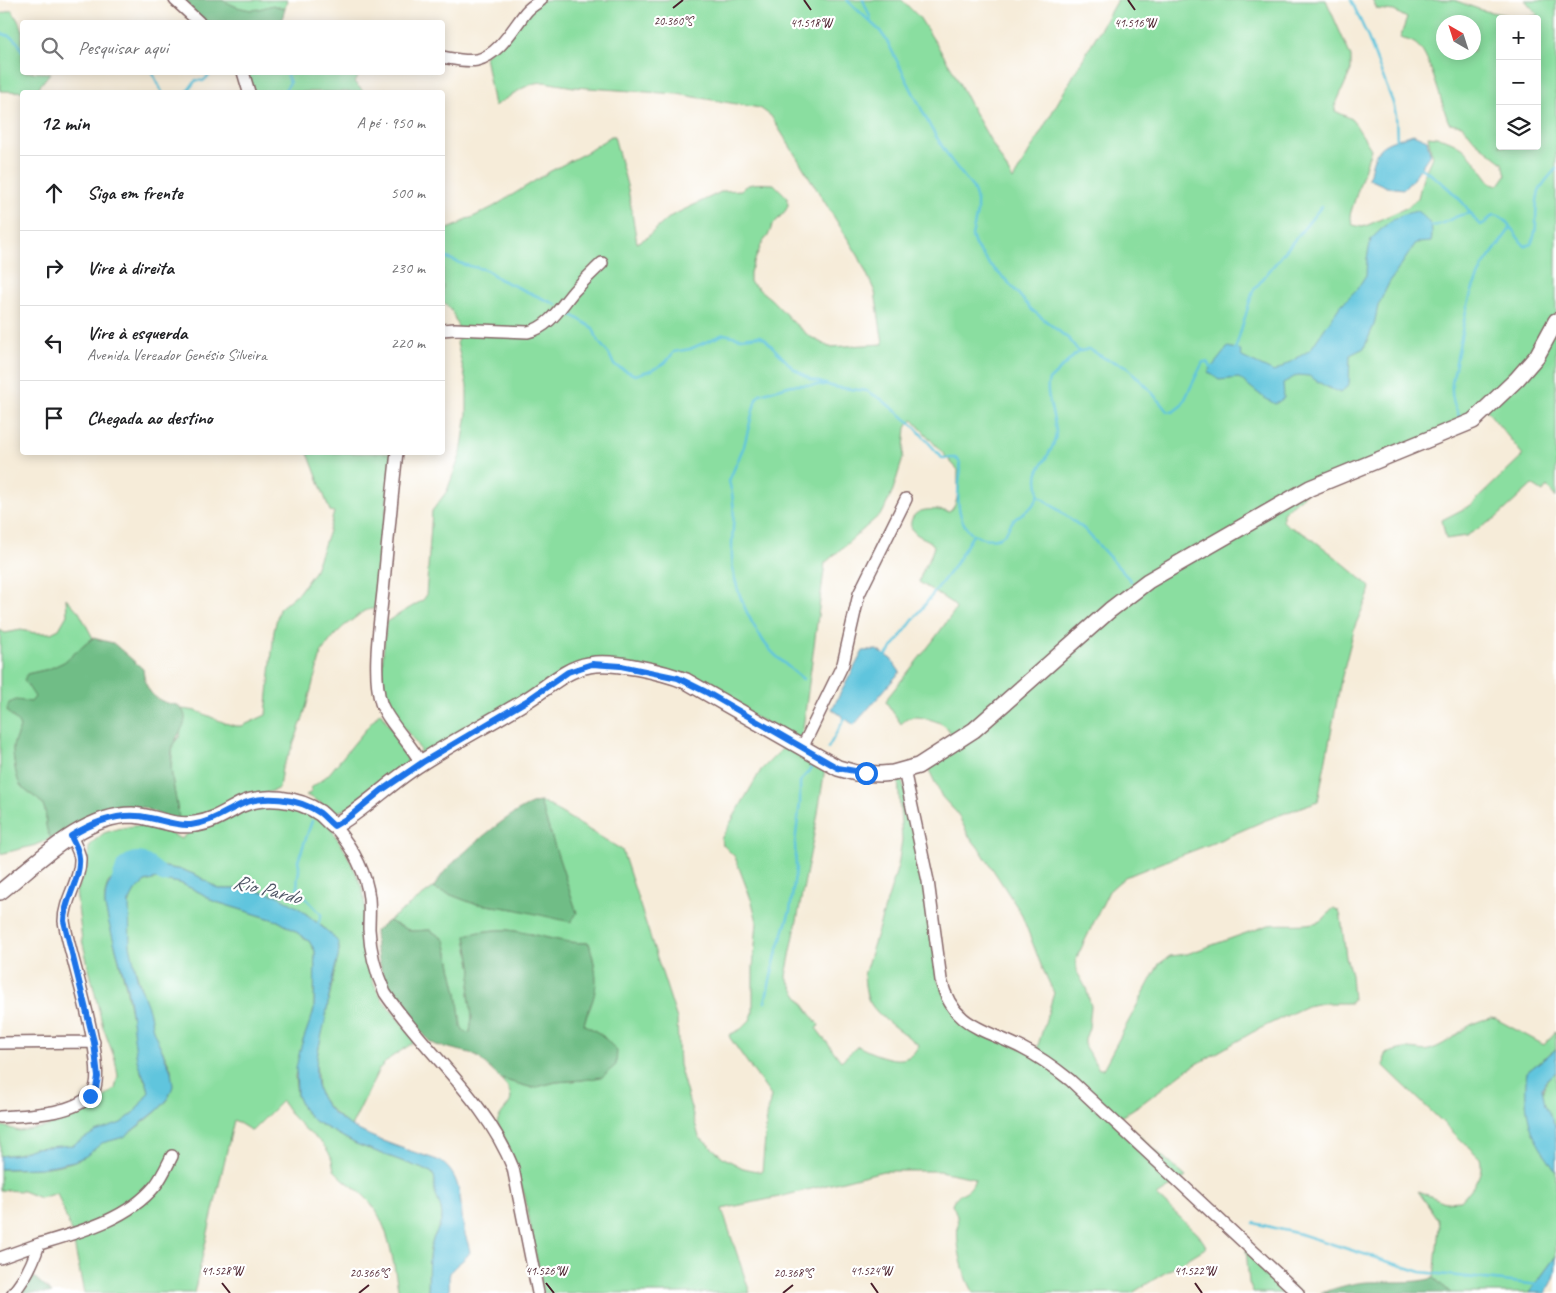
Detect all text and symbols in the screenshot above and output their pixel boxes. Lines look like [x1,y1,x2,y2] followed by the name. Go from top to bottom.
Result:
[654,13,694,29] text: 20.360°S
[790,15,834,31] text: 41.518°W
[1114,15,1158,31] text: 41.516°W
[1436,15,1481,60] north arrow
[1496,15,1541,150] map controls
[1496,15,1541,60] button: +
[20,20,445,75] search box
[38,34,66,62] icon: search
[78,36,168,60] text: Pesquisar aqui
[1496,60,1541,105] button: −
[1496,105,1541,150] button: layers
[40,110,90,136] text: 12 min
[357,113,425,133] text: A pé · 950 m
[40,179,68,207] icon: ahead
[87,181,183,205] text: Siga em frente
[391,183,425,203] text: 500 m
[40,254,68,282] icon: right
[87,256,174,280] text: Vire à direita
[391,258,425,278] text: 230 m
[87,321,187,345] text: Vire à esquerda
[40,329,68,357] icon: left
[391,333,425,353] text: 220 m
[87,345,267,365] text: Avenida Vereador Genésio Silveira
[40,404,68,432] icon: arrive
[87,406,213,430] text: Chegada ao destino
[855,762,878,785] route start
[231,868,306,911] water label: Rio Pardo
[79,1085,102,1108] route end
[201,1263,245,1279] text: 41.528°W
[525,1263,569,1279] text: 41.526°W
[850,1263,894,1279] text: 41.524°W
[1174,1263,1218,1279] text: 41.522°W
[350,1265,390,1281] text: 20.366°S
[774,1265,814,1281] text: 20.368°S

